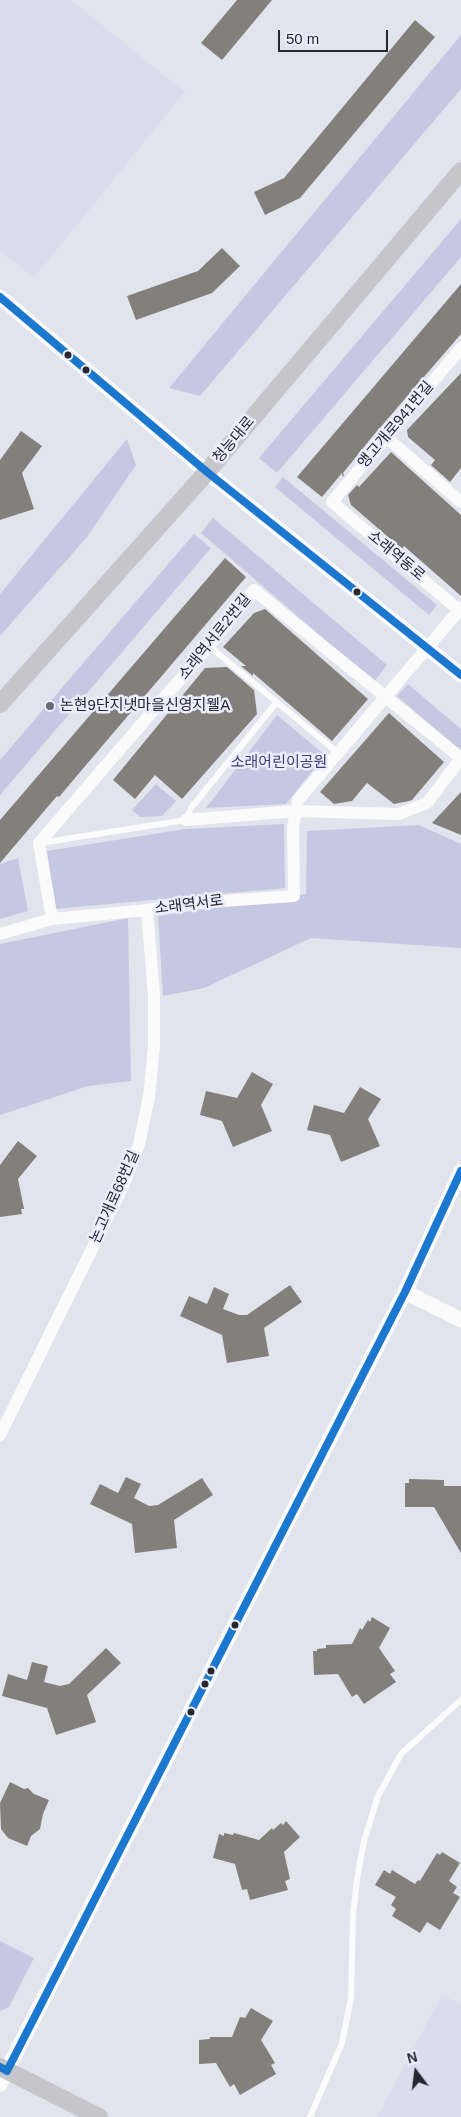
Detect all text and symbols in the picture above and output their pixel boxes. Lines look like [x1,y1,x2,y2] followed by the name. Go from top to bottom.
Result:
[281,20,391,52] scale bar
[286,30,319,47] text: 50 m
[63,350,73,360] unlabelled marker
[81,365,91,375] unlabelled marker
[354,378,438,472] street label: 앵고개로941번길
[209,413,259,467] street label: 청능대로
[364,527,428,585] street label: 소래역동로
[352,587,362,597] unlabelled marker
[175,591,255,683] street label: 소래역서로2번길
[60,697,230,715] place label: 논현9단지냇마을신영지웰A
[44,700,56,712] marker: 논현9단지냇마을신영지웰A
[231,754,327,772] park label: 소래어린이공원
[154,892,224,918] street label: 소래역서로
[87,1148,143,1246] street label: 논고개로68번길
[230,1620,240,1630] unlabelled marker
[206,1666,216,1676] unlabelled marker
[200,1679,210,1689] unlabelled marker
[186,1707,196,1717] unlabelled marker
[391,2047,441,2097] north arrow
[405,2048,419,2067] text: N

